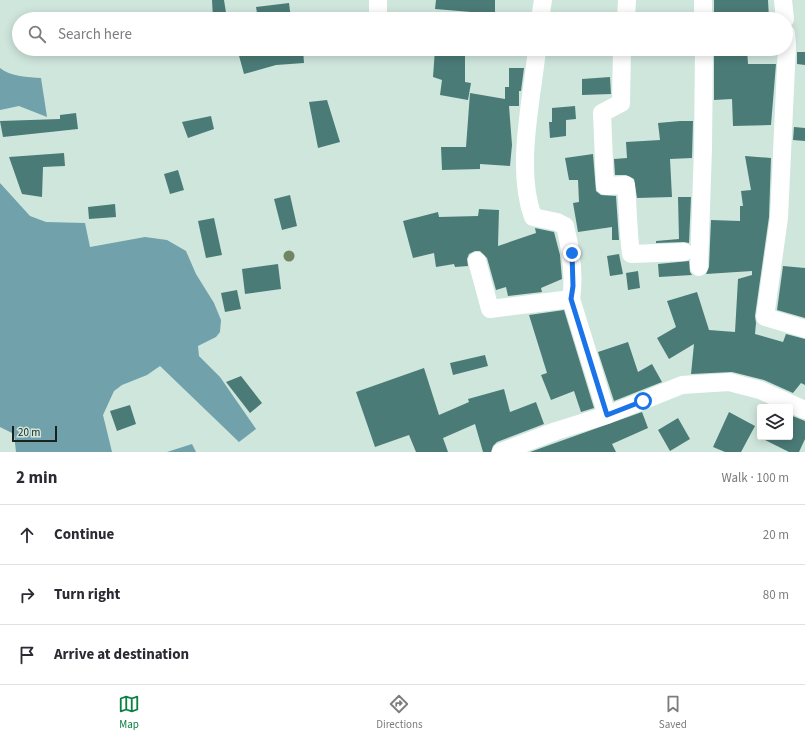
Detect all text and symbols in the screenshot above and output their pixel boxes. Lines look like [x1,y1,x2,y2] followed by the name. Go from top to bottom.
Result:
[12,12,793,56] search box
[26,23,48,45] icon: search
[58,24,132,45] text: Search here
[563,244,581,262] route end
[634,392,652,410] route start
[757,404,793,440] map controls
[757,404,793,440] button: layers
[12,424,57,443] scale bar
[18,425,40,440] text: 20 m
[16,466,57,490] text: 2 min
[721,469,789,487] text: Walk · 100 m
[16,524,38,546] icon: ahead
[54,524,114,545] text: Continue
[763,526,789,544] text: 20 m
[16,584,38,606] icon: right
[54,584,120,605] text: Turn right
[763,586,789,604] text: 80 m
[16,644,38,666] icon: arrive
[54,644,189,665] text: Arrive at destination
[118,693,140,732] tab: Map
[376,693,423,732] tab: Directions
[659,693,687,732] tab: Saved

